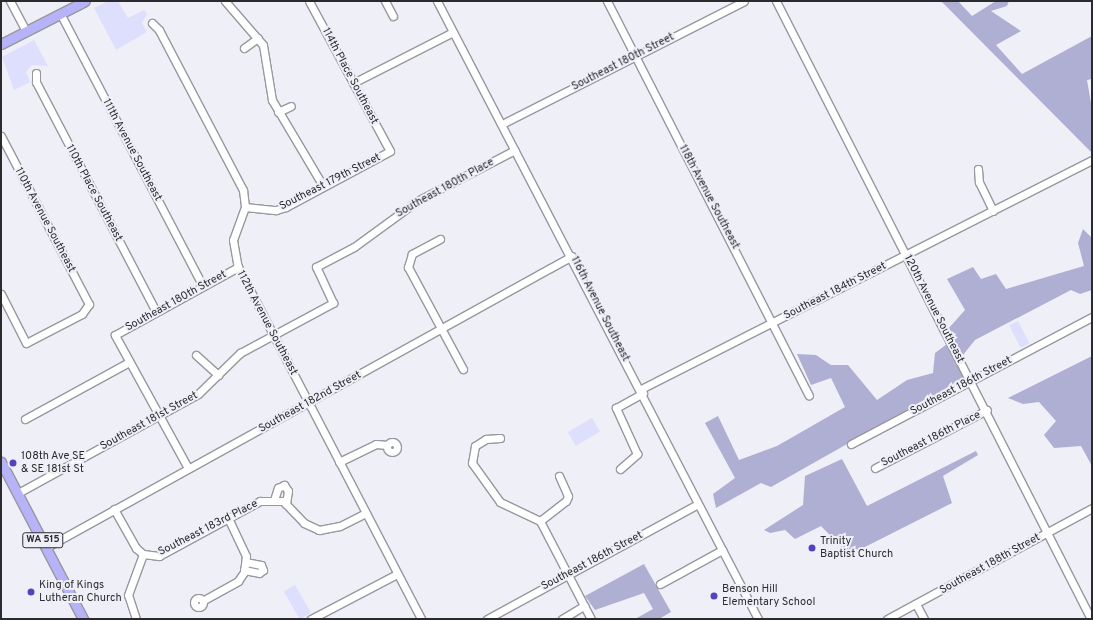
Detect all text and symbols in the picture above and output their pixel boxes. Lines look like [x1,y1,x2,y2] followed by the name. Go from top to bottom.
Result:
[319,26,381,126] street label: 114th Place Southeast
[570,30,676,94] street label: Southeast 180th Street
[99,96,165,204] street label: 111th Avenue Southeast
[63,142,125,244] street label: 110th Place Southeast
[676,142,742,252] street label: 118th Avenue Southeast
[277,151,383,213] street label: Southeast 179th Street
[394,156,496,220] street label: Southeast 180th Place
[12,165,78,275] street label: 110th Avenue Southeast
[901,253,967,365] street label: 120th Avenue Southeast
[568,254,632,364] street label: 116th Avenue Southeast
[782,259,888,323] street label: Southeast 184th Street
[123,268,229,334] street label: Southeast 180th Street
[234,268,300,378] street label: 112th Avenue Southeast
[908,354,1014,418] street label: Southeast 186th Street
[256,368,364,436] street label: Southeast 182nd Street
[98,389,200,453] street label: Southeast 181st Street
[879,408,983,470] street label: Southeast 186th Place
[21,450,86,476] place label: 108th Ave SE & SE 181st St
[8,458,18,468] marker: 108th Ave SE & SE 181st St
[156,497,260,559] street label: Southeast 183rd Place
[539,529,645,593] street label: Southeast 186th Street
[937,531,1043,597] street label: Southeast 188th Street
[22,532,64,548] road number: WA 515
[820,535,893,561] place label: Trinity Baptist Church
[807,543,817,553] marker: Trinity Baptist Church
[39,579,122,605] place label: King of Kings Lutheran Church
[722,583,815,609] place label: Benson Hill Elementary School
[26,587,36,597] marker: King of Kings Lutheran Church
[709,591,719,601] marker: Benson Hill Elementary School

